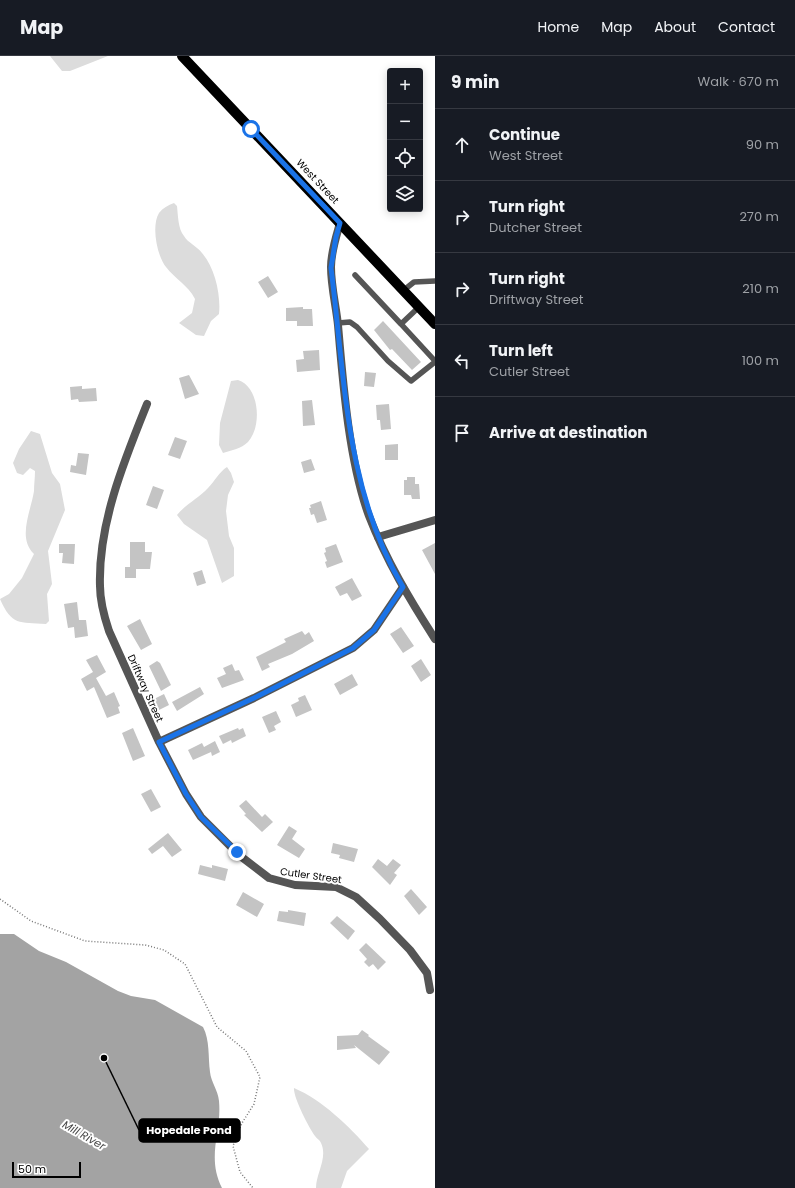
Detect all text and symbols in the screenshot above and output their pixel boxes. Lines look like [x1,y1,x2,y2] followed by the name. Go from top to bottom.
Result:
[20,14,63,41] text: Map
[537,17,579,37] text: Home
[601,17,632,37] text: Map
[654,17,696,37] text: About
[718,17,775,37] text: Contact
[387,68,423,212] map controls
[387,68,423,104] button: +
[451,70,500,94] text: 9 min
[698,72,779,91] text: Walk · 670 m
[387,104,423,140] button: −
[242,120,260,138] route start
[489,124,560,145] text: Continue
[451,134,473,156] icon: ahead
[746,135,779,154] text: 90 m
[387,140,423,176] button: locate
[489,146,563,165] text: West Street
[293,155,343,207] street label: West Street
[387,176,423,212] button: layers
[489,196,565,217] text: Turn right
[451,206,473,228] icon: right
[739,207,779,226] text: 270 m
[489,218,582,237] text: Dutcher Street
[489,268,565,289] text: Turn right
[451,278,473,300] icon: right
[742,279,779,298] text: 210 m
[489,290,584,309] text: Driftway Street
[489,340,553,361] text: Turn left
[451,350,473,372] icon: left
[742,351,779,370] text: 100 m
[489,362,570,381] text: Cutler Street
[451,422,473,444] icon: arrive
[489,422,647,443] text: Arrive at destination
[124,652,167,725] street label: Driftway Street
[228,843,246,861] route end
[279,864,343,887] street label: Cutler Street
[59,1116,109,1154] water label: Mill River
[139,1119,240,1142] callout: Hopedale Pond
[146,1122,232,1138] text: Hopedale Pond
[12,1160,81,1179] scale bar
[18,1161,46,1177] text: 50 m

